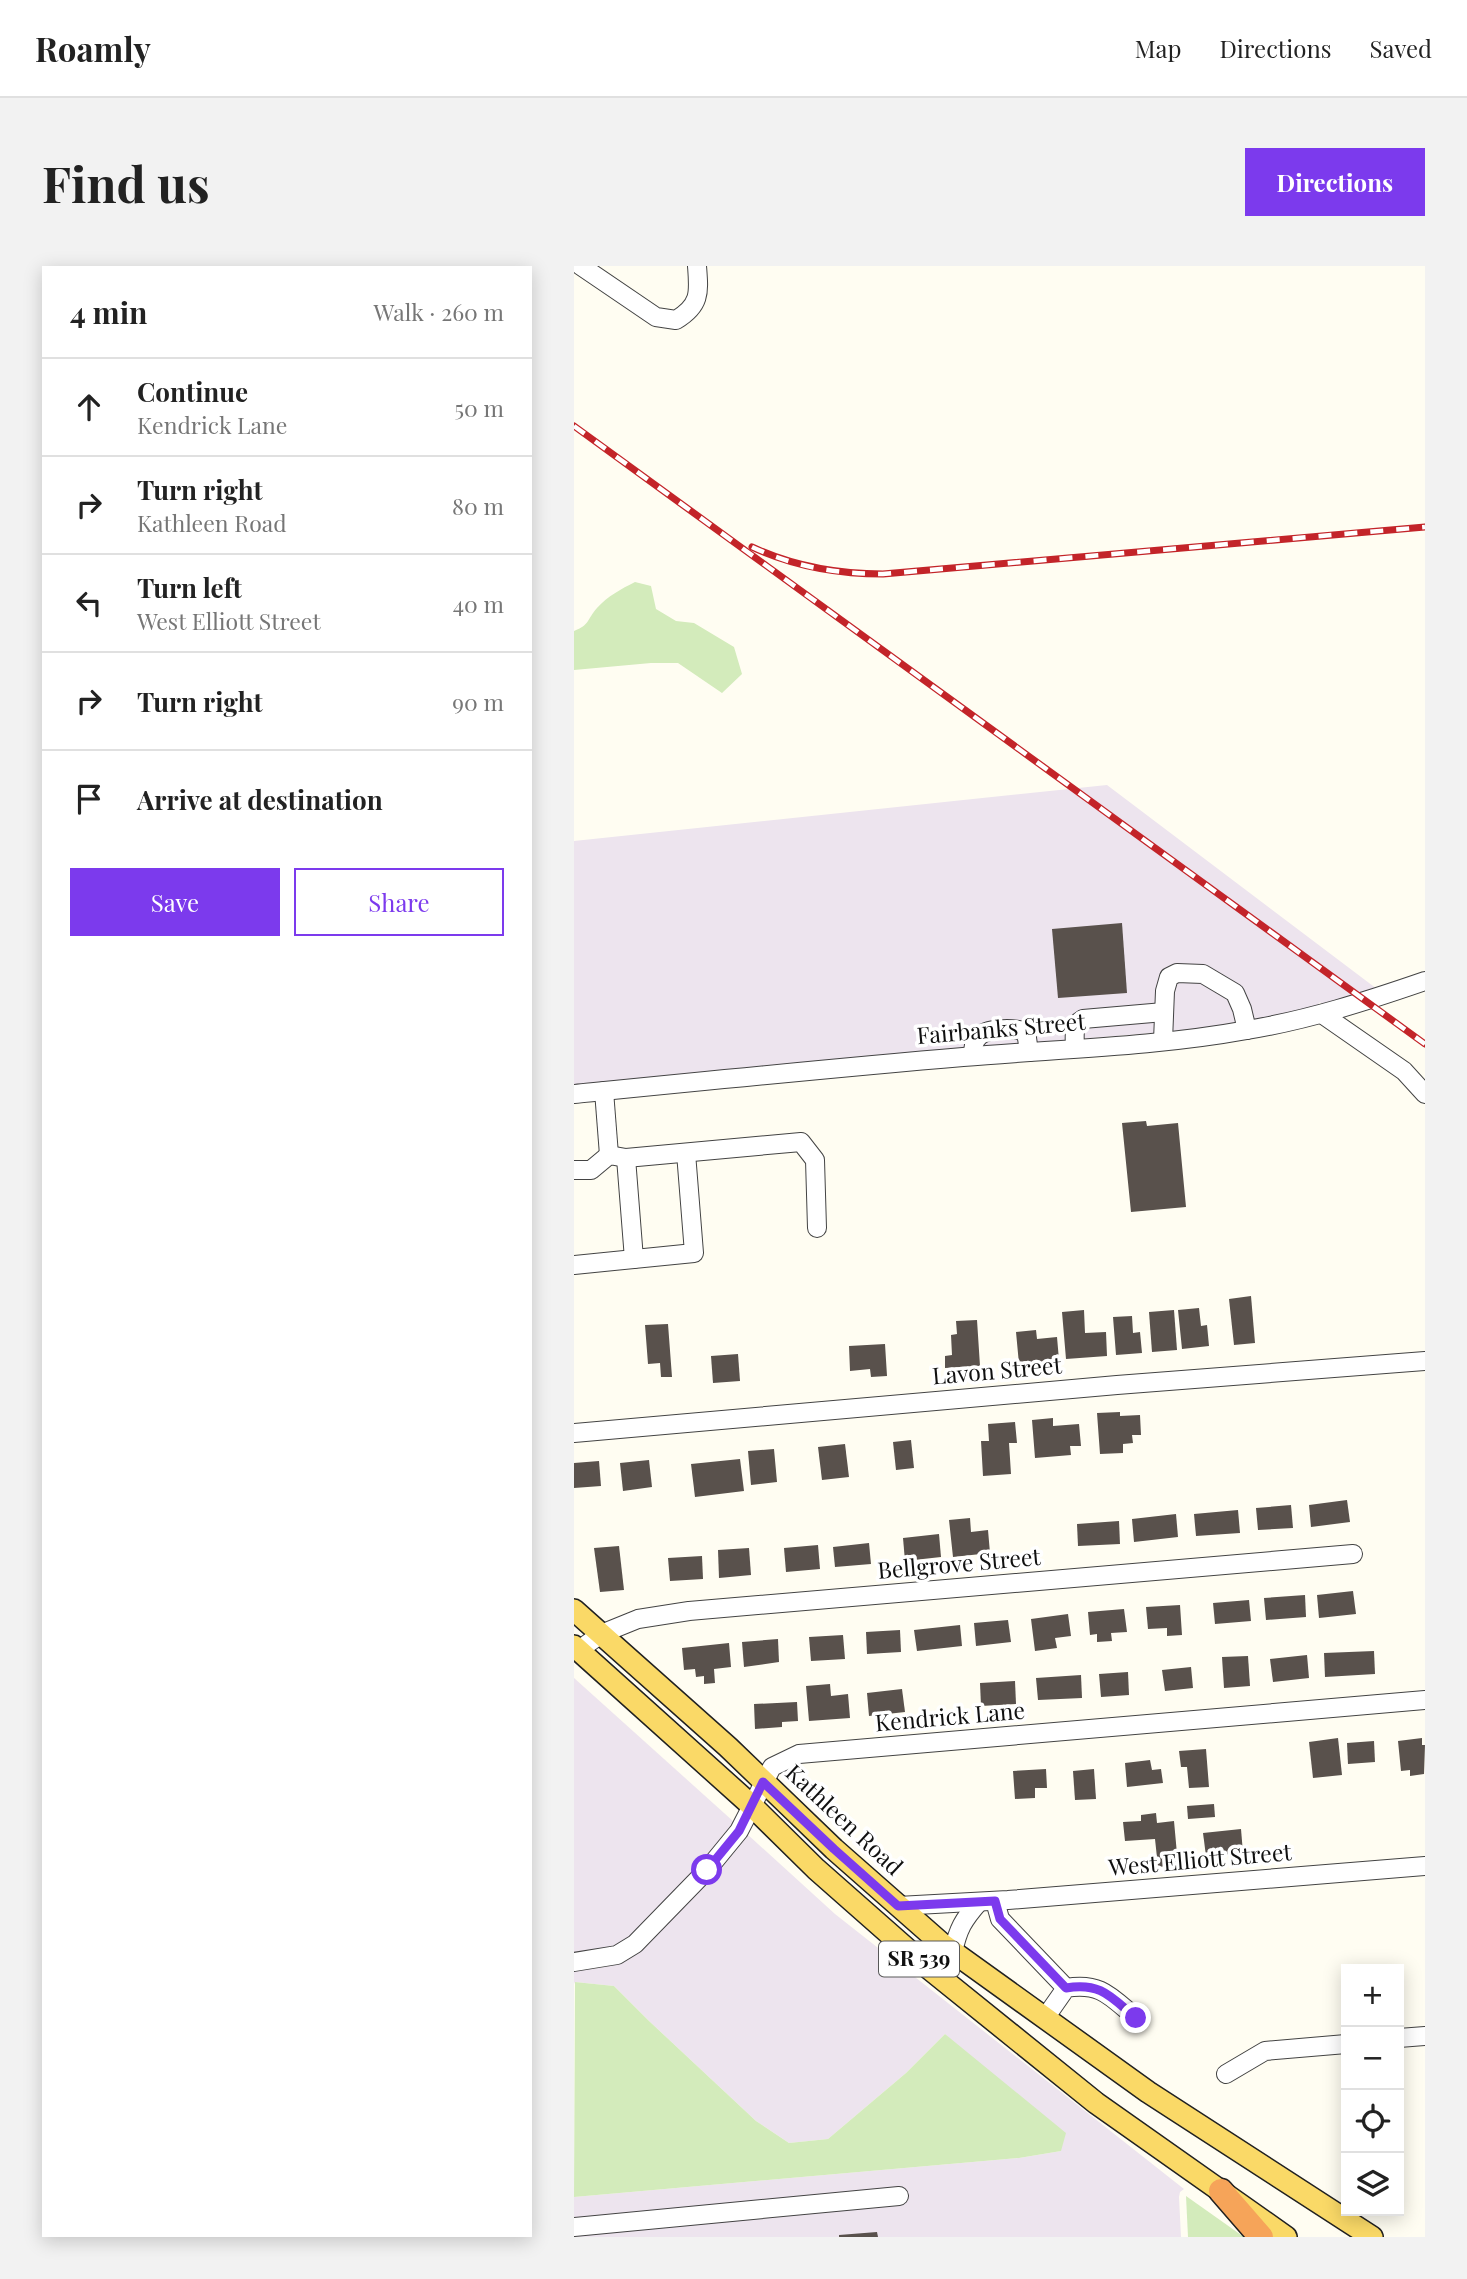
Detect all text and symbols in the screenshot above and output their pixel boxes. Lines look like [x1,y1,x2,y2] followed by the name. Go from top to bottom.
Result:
[35,26,151,70] text: Roamly
[1135,32,1181,64] text: Map
[1219,32,1332,64] text: Directions
[1370,32,1432,64] text: Saved
[1245,148,1425,216] button: Directions
[42,150,210,215] text: Find us
[70,292,148,332] text: 4 min
[374,296,504,327] text: Walk · 260 m
[137,374,248,409] text: Continue
[70,388,108,426] icon: ahead
[455,392,504,423] text: 50 m
[137,409,287,440] text: Kendrick Lane
[137,472,263,507] text: Turn right
[70,486,108,524] icon: right
[452,490,504,521] text: 80 m
[137,507,287,538] text: Kathleen Road
[137,570,242,605] text: Turn left
[70,584,108,622] icon: left
[453,588,504,619] text: 40 m
[137,605,321,636] text: West Elliott Street
[70,682,108,720] icon: right
[137,684,263,719] text: Turn right
[452,686,504,717] text: 90 m
[70,780,108,818] icon: arrive
[137,782,383,817] text: Arrive at destination
[70,868,280,936] button: Save
[294,868,504,936] button: Share
[915,1005,1087,1050] street label: Fairbanks Street
[931,1348,1064,1391] street label: Lavon Street
[876,1540,1043,1585] street label: Bellgrove Street
[874,1694,1026,1738] street label: Kendrick Lane
[780,1757,910,1881] street label: Kathleen Road
[1106,1835,1294,1882] street label: West Elliott Street
[691,1854,722,1885] route start
[879,1942,959,1976] road number: SR 539
[1341,1964,1404,2216] map controls
[1341,1964,1404,2027] button: +
[1120,2002,1151,2033] route end
[1341,2027,1404,2090] button: −
[1341,2090,1404,2153] button: locate
[1341,2153,1404,2216] button: layers

